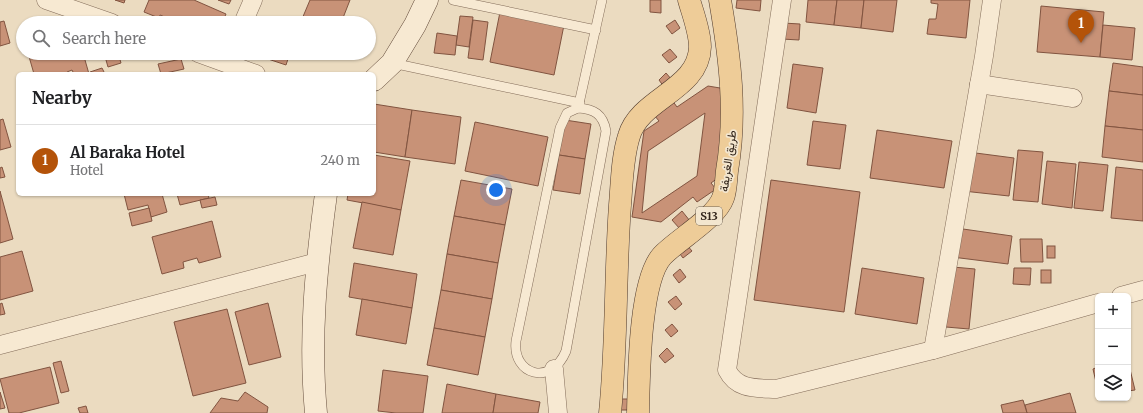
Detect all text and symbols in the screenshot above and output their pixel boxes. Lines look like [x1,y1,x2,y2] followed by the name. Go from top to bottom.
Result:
[1068,10,1094,43] pin: 1
[16,16,376,60] search box
[30,27,52,49] icon: search
[62,29,146,48] text: Search here
[32,87,92,109] text: Nearby
[716,129,740,193] street label: طريق الغريفة
[70,143,185,162] text: Al Baraka Hotel
[42,152,48,169] text: 1
[320,152,360,169] text: 240 m
[70,162,103,179] text: Hotel
[486,180,506,200] your location
[696,207,722,225] road number: S13
[1095,293,1131,401] map controls
[1095,293,1131,329] button: +
[1095,329,1131,365] button: −
[1095,365,1131,401] button: layers

